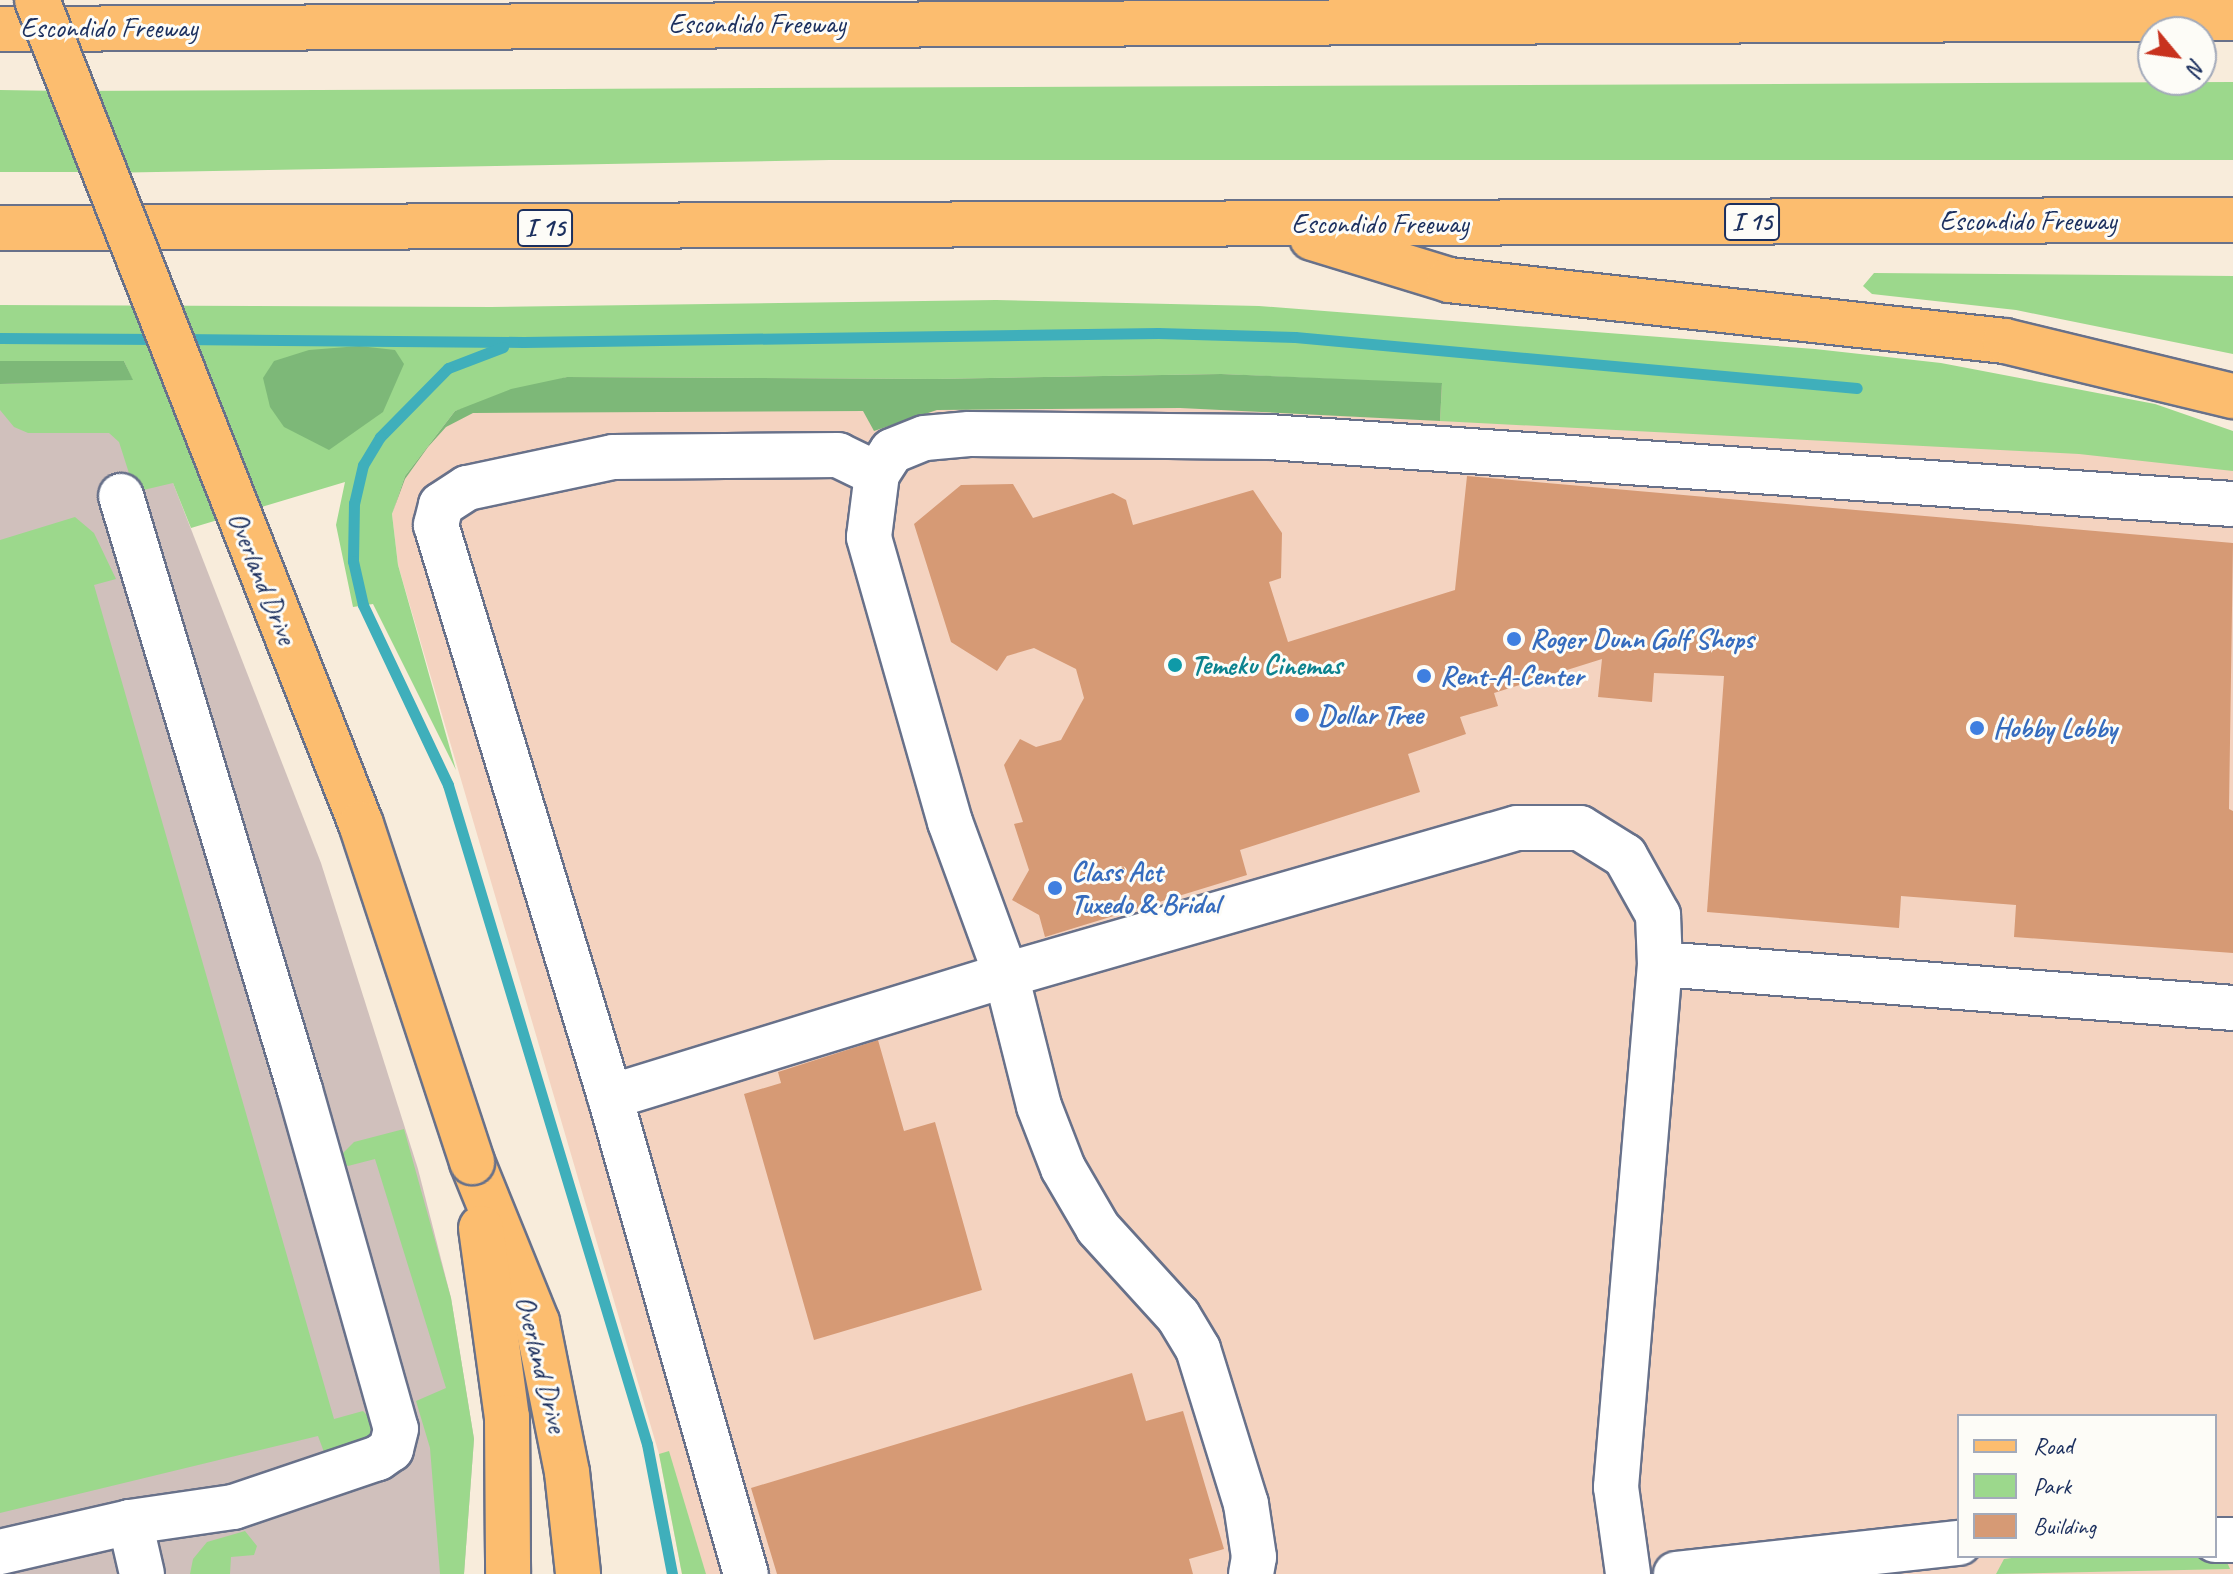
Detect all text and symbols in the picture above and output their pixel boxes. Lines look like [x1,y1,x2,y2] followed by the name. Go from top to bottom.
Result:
[669,7,845,41] street label: Escondido Freeway
[21,11,197,45] street label: Escondido Freeway
[2137,16,2217,96] north arrow
[2181,54,2212,79] text: N
[1724,200,1780,244] road number: I 15
[1940,204,2116,238] street label: Escondido Freeway
[517,206,573,250] road number: I 15
[1292,207,1468,241] street label: Escondido Freeway
[220,507,304,649] street label: Overland Drive
[1530,622,1753,656] place label: Roger Dunn Golf Shops
[1505,630,1523,648] marker: Roger Dunn Golf Shops
[1191,648,1343,682] place label: Temeku Cinemas
[1166,656,1184,674] marker: Temeku Cinemas
[1440,659,1583,693] place label: Rent-A-Center
[1415,667,1433,685] marker: Rent-A-Center
[1318,698,1423,732] place label: Dollar Tree
[1293,706,1311,724] marker: Dollar Tree
[1993,711,2117,745] place label: Hobby Lobby
[1968,719,1986,737] marker: Hobby Lobby
[1071,855,1220,921] place label: Class Act Tuxedo & Bridal
[1046,879,1064,897] marker: Class Act Tuxedo & Bridal
[508,1292,574,1436] street label: Overland Drive
[1957,1414,2217,1558] legend
[2033,1431,2073,1461] text: Road
[2033,1471,2071,1501] text: Park
[2033,1511,2096,1541] text: Building

